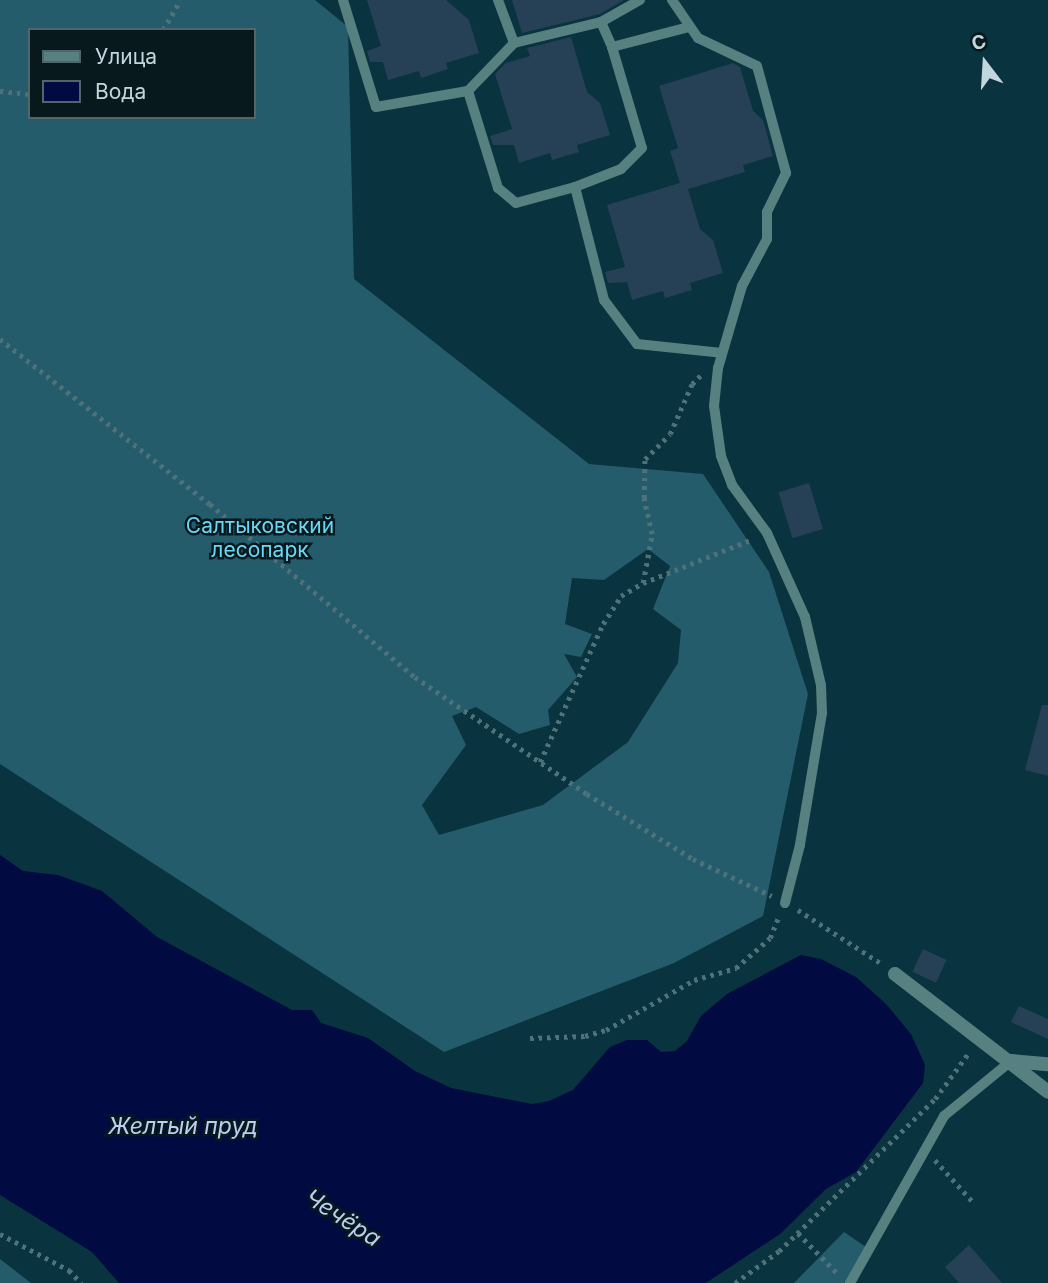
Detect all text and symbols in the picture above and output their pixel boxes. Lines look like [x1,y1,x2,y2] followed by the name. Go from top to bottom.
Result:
[28,28,256,119] legend
[950,28,1020,98] north arrow
[969,29,989,55] text: С
[95,44,157,69] text: Улица
[95,79,146,104] text: Вода
[186,513,334,563] park label: Салтыковский лесопарк
[108,1112,258,1140] water label: Желтый пруд
[300,1183,386,1253] water label: Чечёра

